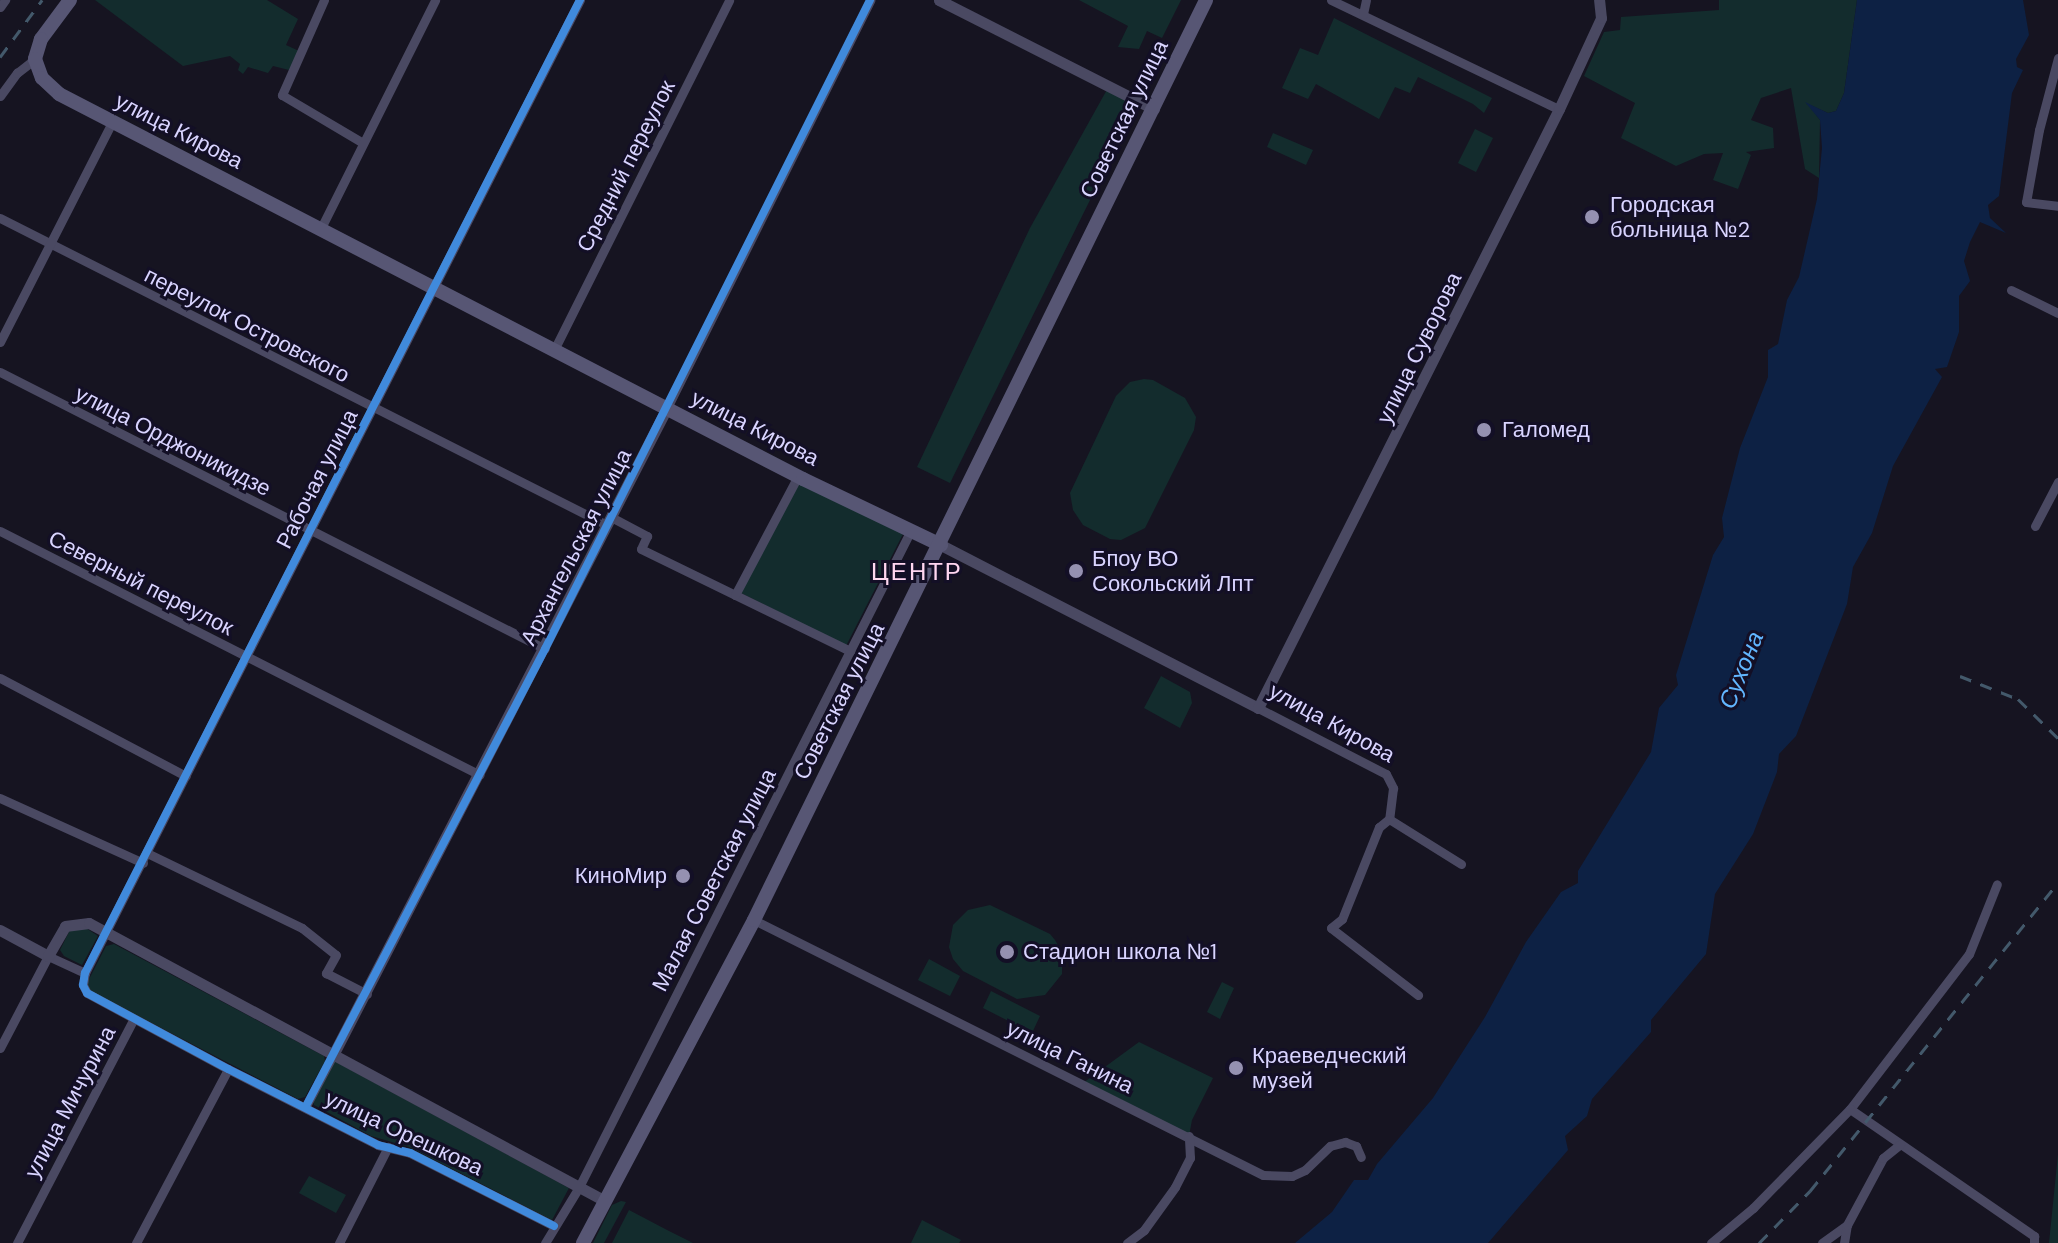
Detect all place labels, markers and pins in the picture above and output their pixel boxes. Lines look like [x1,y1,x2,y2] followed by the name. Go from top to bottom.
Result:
[1610,191,1750,242] place label: Городская больница №2
[1581,206,1603,228] marker: Городская больница №2
[1502,417,1590,443] place label: Галомед
[1473,419,1495,441] marker: Галомед
[1092,545,1254,596] place label: Бпоу ВО Сокольский Лпт
[1067,562,1085,580] marker: Бпоу ВО Сокольский Лпт
[575,863,667,889] place label: КиноМир
[674,867,692,885] marker: КиноМир
[1023,939,1217,965] place label: Стадион школа №1
[998,943,1016,961] marker: Стадион школа №1
[1252,1042,1406,1094] place label: Краеведческий музей
[1227,1059,1245,1077] marker: Краеведческий музей

